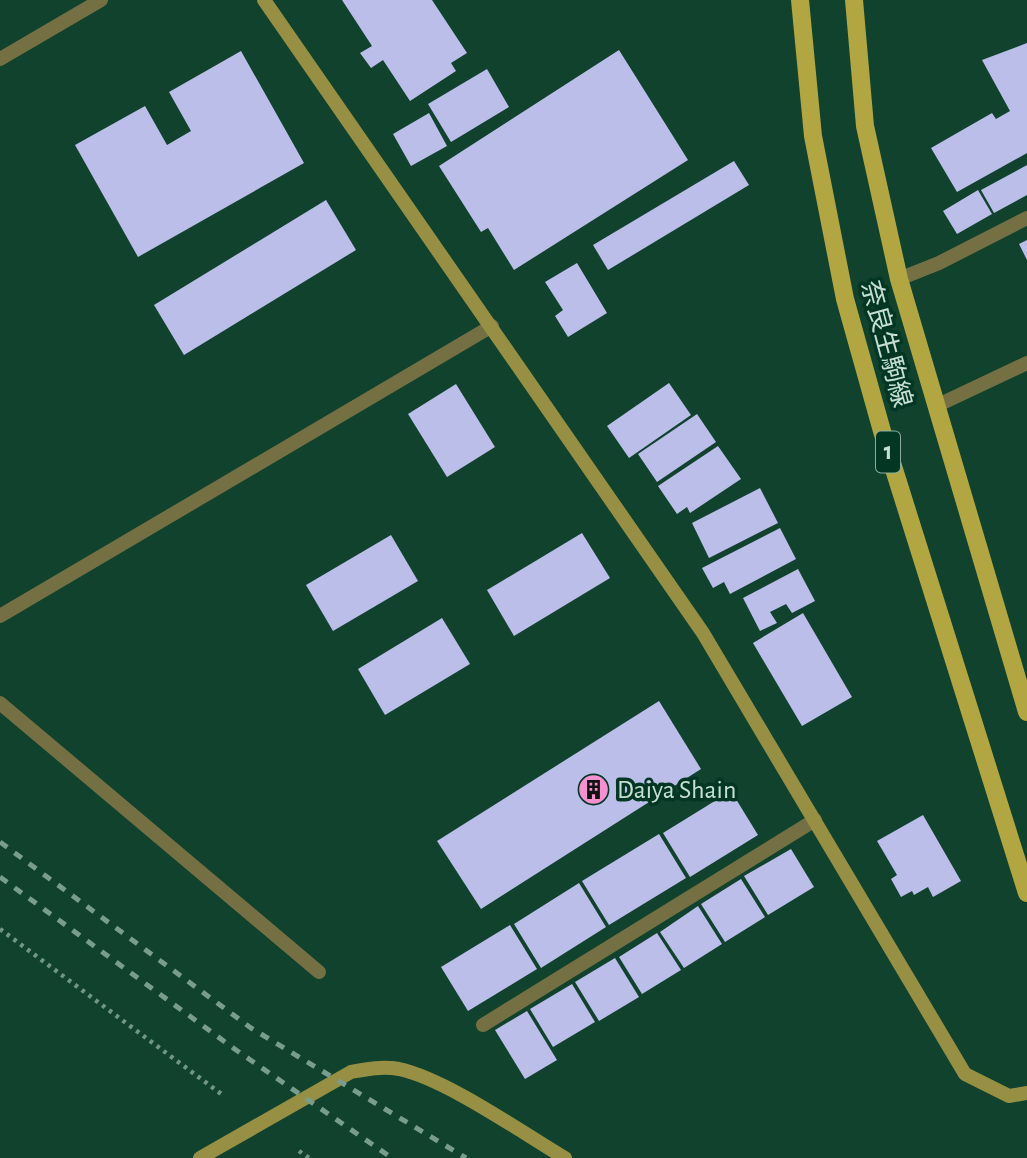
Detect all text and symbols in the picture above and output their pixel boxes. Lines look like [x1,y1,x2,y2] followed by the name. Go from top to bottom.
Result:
[857,277,917,410] street label: 奈良生駒線
[876,432,900,472] road number: 1
[577,773,611,807] building icon: Daiya Shain
[617,777,736,803] place label: Daiya Shain

